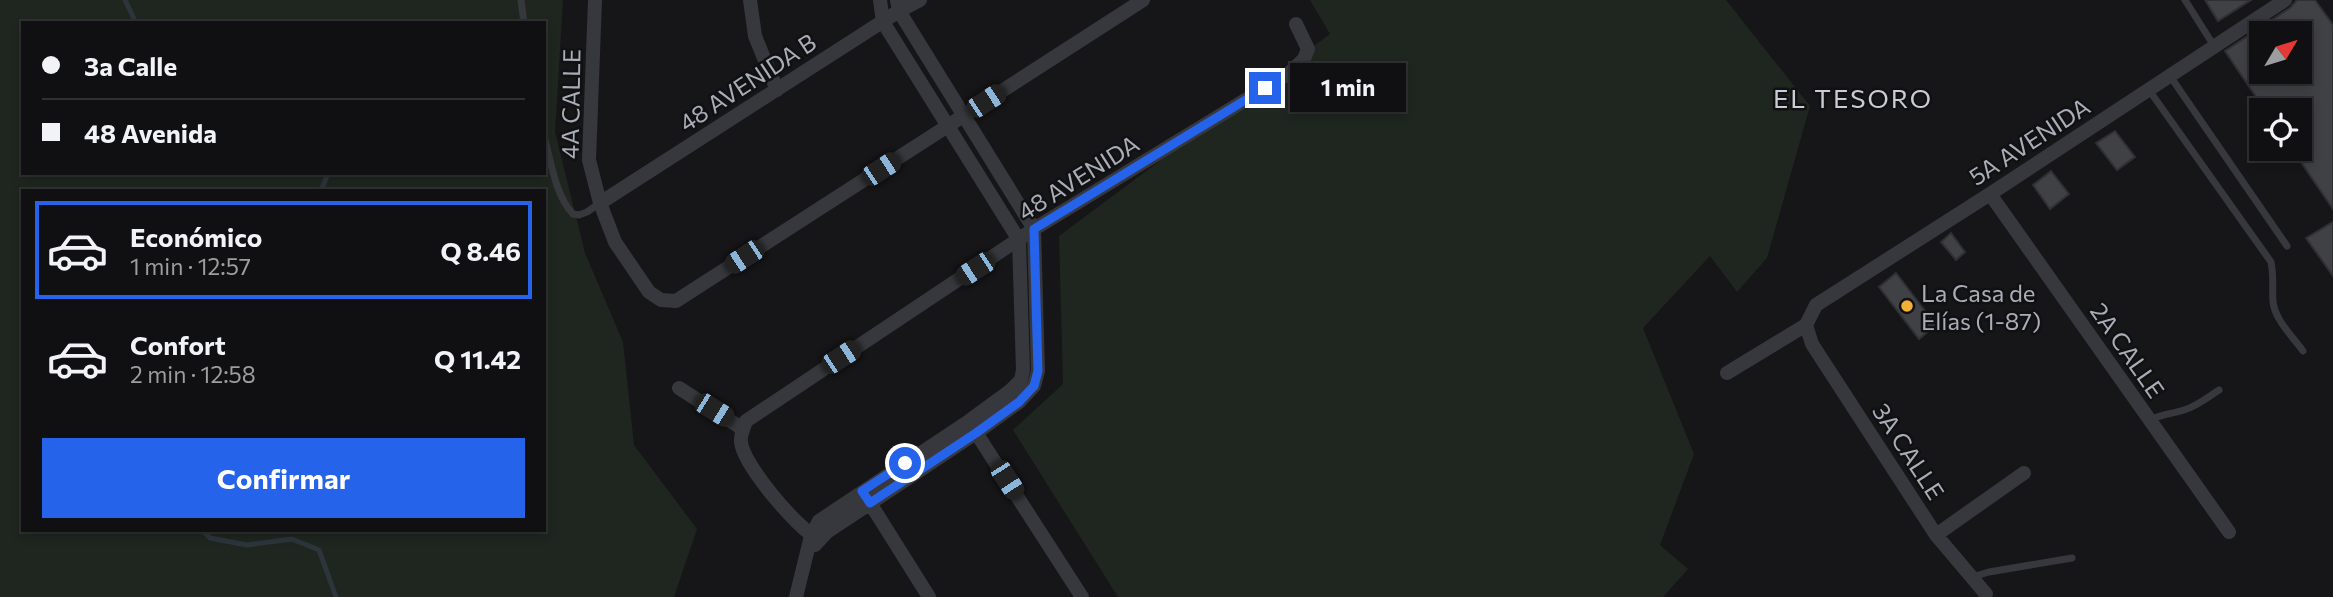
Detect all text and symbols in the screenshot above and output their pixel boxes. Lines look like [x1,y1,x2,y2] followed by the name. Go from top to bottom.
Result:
[2249,21,2312,84] north arrow
[2249,21,2312,161] map controls
[673,27,821,137] street label: 48 AVENIDA B
[555,49,585,159] street label: 4A CALLE
[84,50,177,81] text: 3a Calle
[1290,64,1405,112] callout: 1 min
[1249,72,1281,104] route end
[1321,73,1375,101] text: 1 min
[963,81,1010,121] car
[1773,82,1933,113] district label: EL TESORO
[1963,91,2095,191] street label: 5A AVENIDA
[2249,98,2312,161] button: locate
[84,117,217,148] text: 48 Avenida
[1012,128,1144,226] street label: 48 AVENIDA
[858,149,905,189] car
[46,219,109,282] icon: car
[130,221,262,252] text: Económico
[440,235,521,266] text: Q 8.46
[721,237,768,277] car
[952,249,999,289] car
[130,252,251,280] text: 1 min · 12:57
[1921,278,2041,335] place label: La Casa de Elías (1-87)
[2085,297,2171,403] street label: 2A CALLE
[1899,298,1915,314] marker: La Casa de Elías (1-87)
[46,327,109,390] icon: car
[130,329,226,360] text: Confort
[818,337,865,377] car
[434,343,521,374] text: Q 11.42
[130,360,256,388] text: 2 min · 12:58
[691,390,738,430] car
[1867,397,1951,505] street label: 3A CALLE
[42,438,525,518] button: Confirmar
[889,447,921,479] route start
[987,457,1028,503] car

